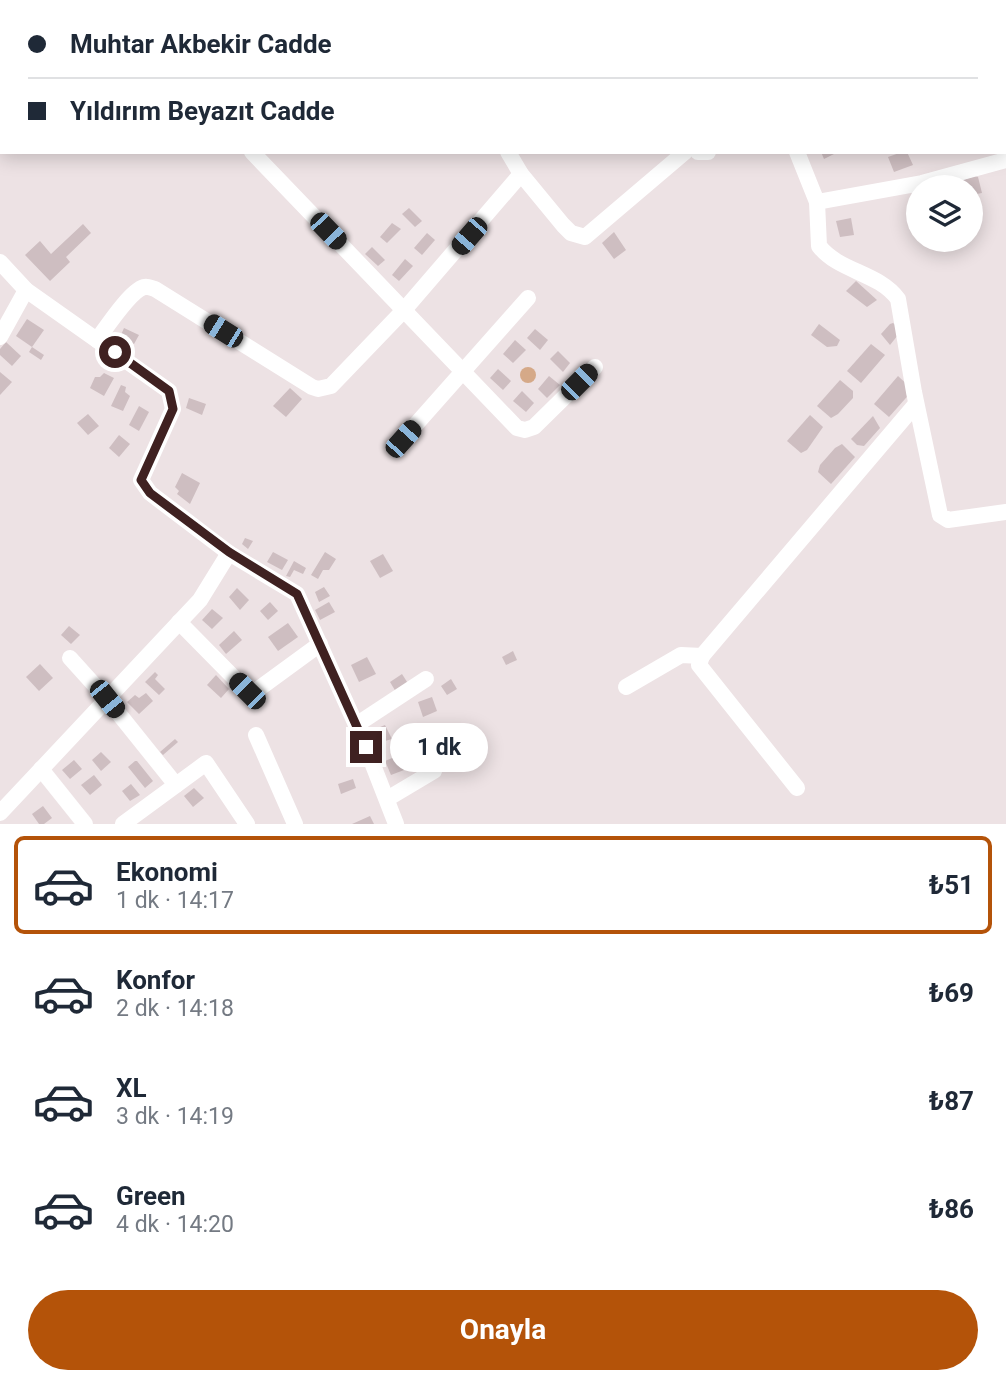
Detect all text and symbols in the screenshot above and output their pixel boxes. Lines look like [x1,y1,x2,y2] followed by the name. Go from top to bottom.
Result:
[70,29,332,59] text: Muhtar Akbekir Cadde
[70,96,335,126] text: Yıldırım Beyazıt Cadde
[906,175,983,252] map controls
[906,175,983,252] button: layers
[306,209,351,253] car
[448,213,491,259] car
[200,311,247,351] car
[99,336,131,368] route start
[557,360,602,404] car
[382,416,425,462] car
[225,669,270,713] car
[86,676,129,722] car
[390,722,488,772] callout: 1 dk
[350,731,382,763] route end
[417,734,461,761] text: 1 dk
[32,854,95,917] icon: car
[116,857,218,887] text: Ekonomi
[929,870,974,900] text: ₺51
[116,887,234,914] text: 1 dk · 14:17
[32,962,95,1025] icon: car
[116,965,195,995] text: Konfor
[929,978,974,1008] text: ₺69
[116,995,234,1022] text: 2 dk · 14:18
[32,1070,95,1133] icon: car
[116,1073,147,1103] text: XL
[929,1086,974,1116] text: ₺87
[116,1103,234,1130] text: 3 dk · 14:19
[32,1178,95,1241] icon: car
[116,1181,186,1211] text: Green
[929,1194,974,1224] text: ₺86
[116,1211,234,1238] text: 4 dk · 14:20
[28,1290,978,1370] button: Onayla

